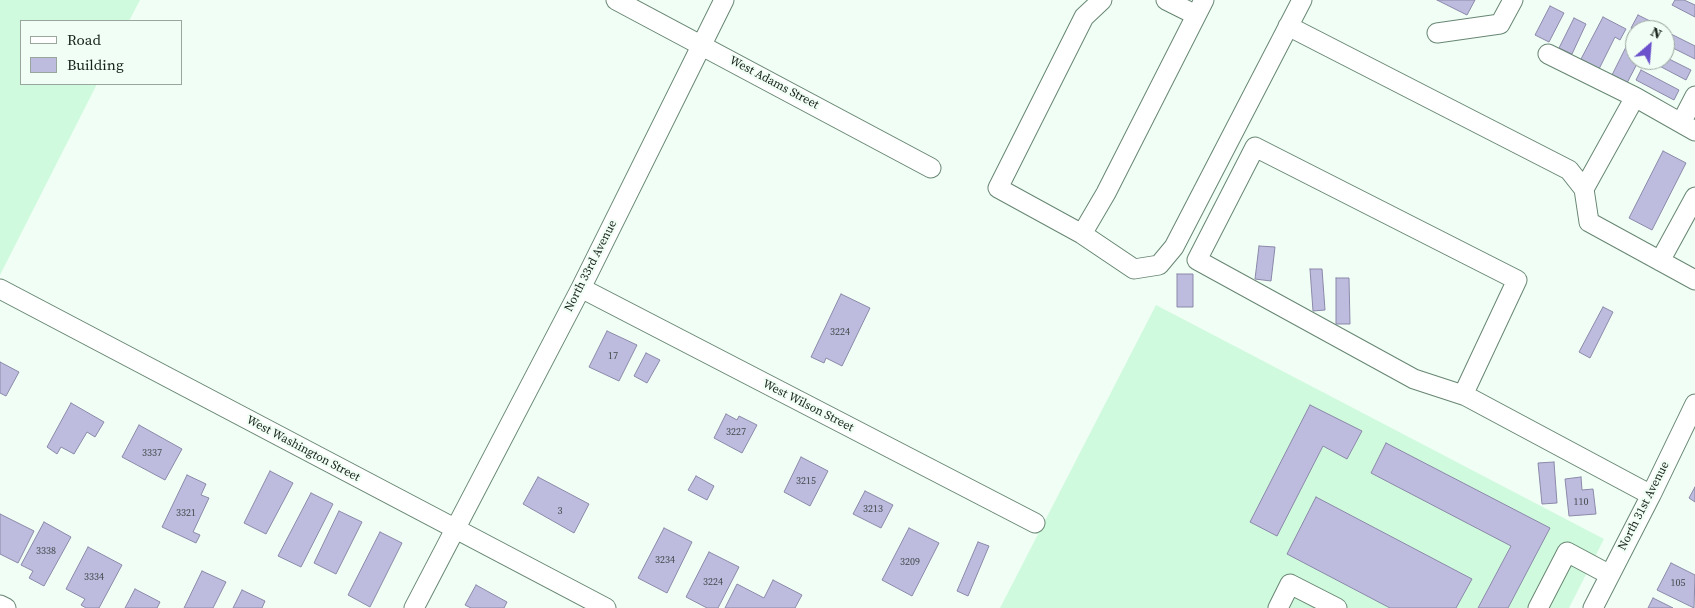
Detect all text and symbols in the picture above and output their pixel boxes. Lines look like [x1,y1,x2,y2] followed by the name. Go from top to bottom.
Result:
[20,20,182,85] legend
[1625,20,1675,70] north arrow
[1647,21,1665,44] text: N
[67,29,101,50] text: Road
[727,53,821,113] street label: West Adams Street
[67,54,124,75] text: Building
[562,218,620,314] street label: North 33rd Avenue
[830,326,850,338] house number: 3224
[608,350,618,362] house number: 17
[760,377,856,435] street label: West Wilson Street
[244,413,362,485] street label: West Washington Street
[726,426,746,438] house number: 3227
[142,447,162,459] house number: 3337
[1615,459,1673,553] street label: North 31st Avenue
[796,475,816,487] house number: 3215
[1574,496,1588,508] house number: 110
[863,503,883,515] house number: 3213
[558,505,562,517] house number: 3
[176,507,196,519] house number: 3321
[36,545,56,557] house number: 3338
[655,554,675,566] house number: 3234
[900,556,920,568] house number: 3209
[84,571,104,583] house number: 3334
[703,576,723,588] house number: 3224
[1671,577,1685,589] house number: 105

